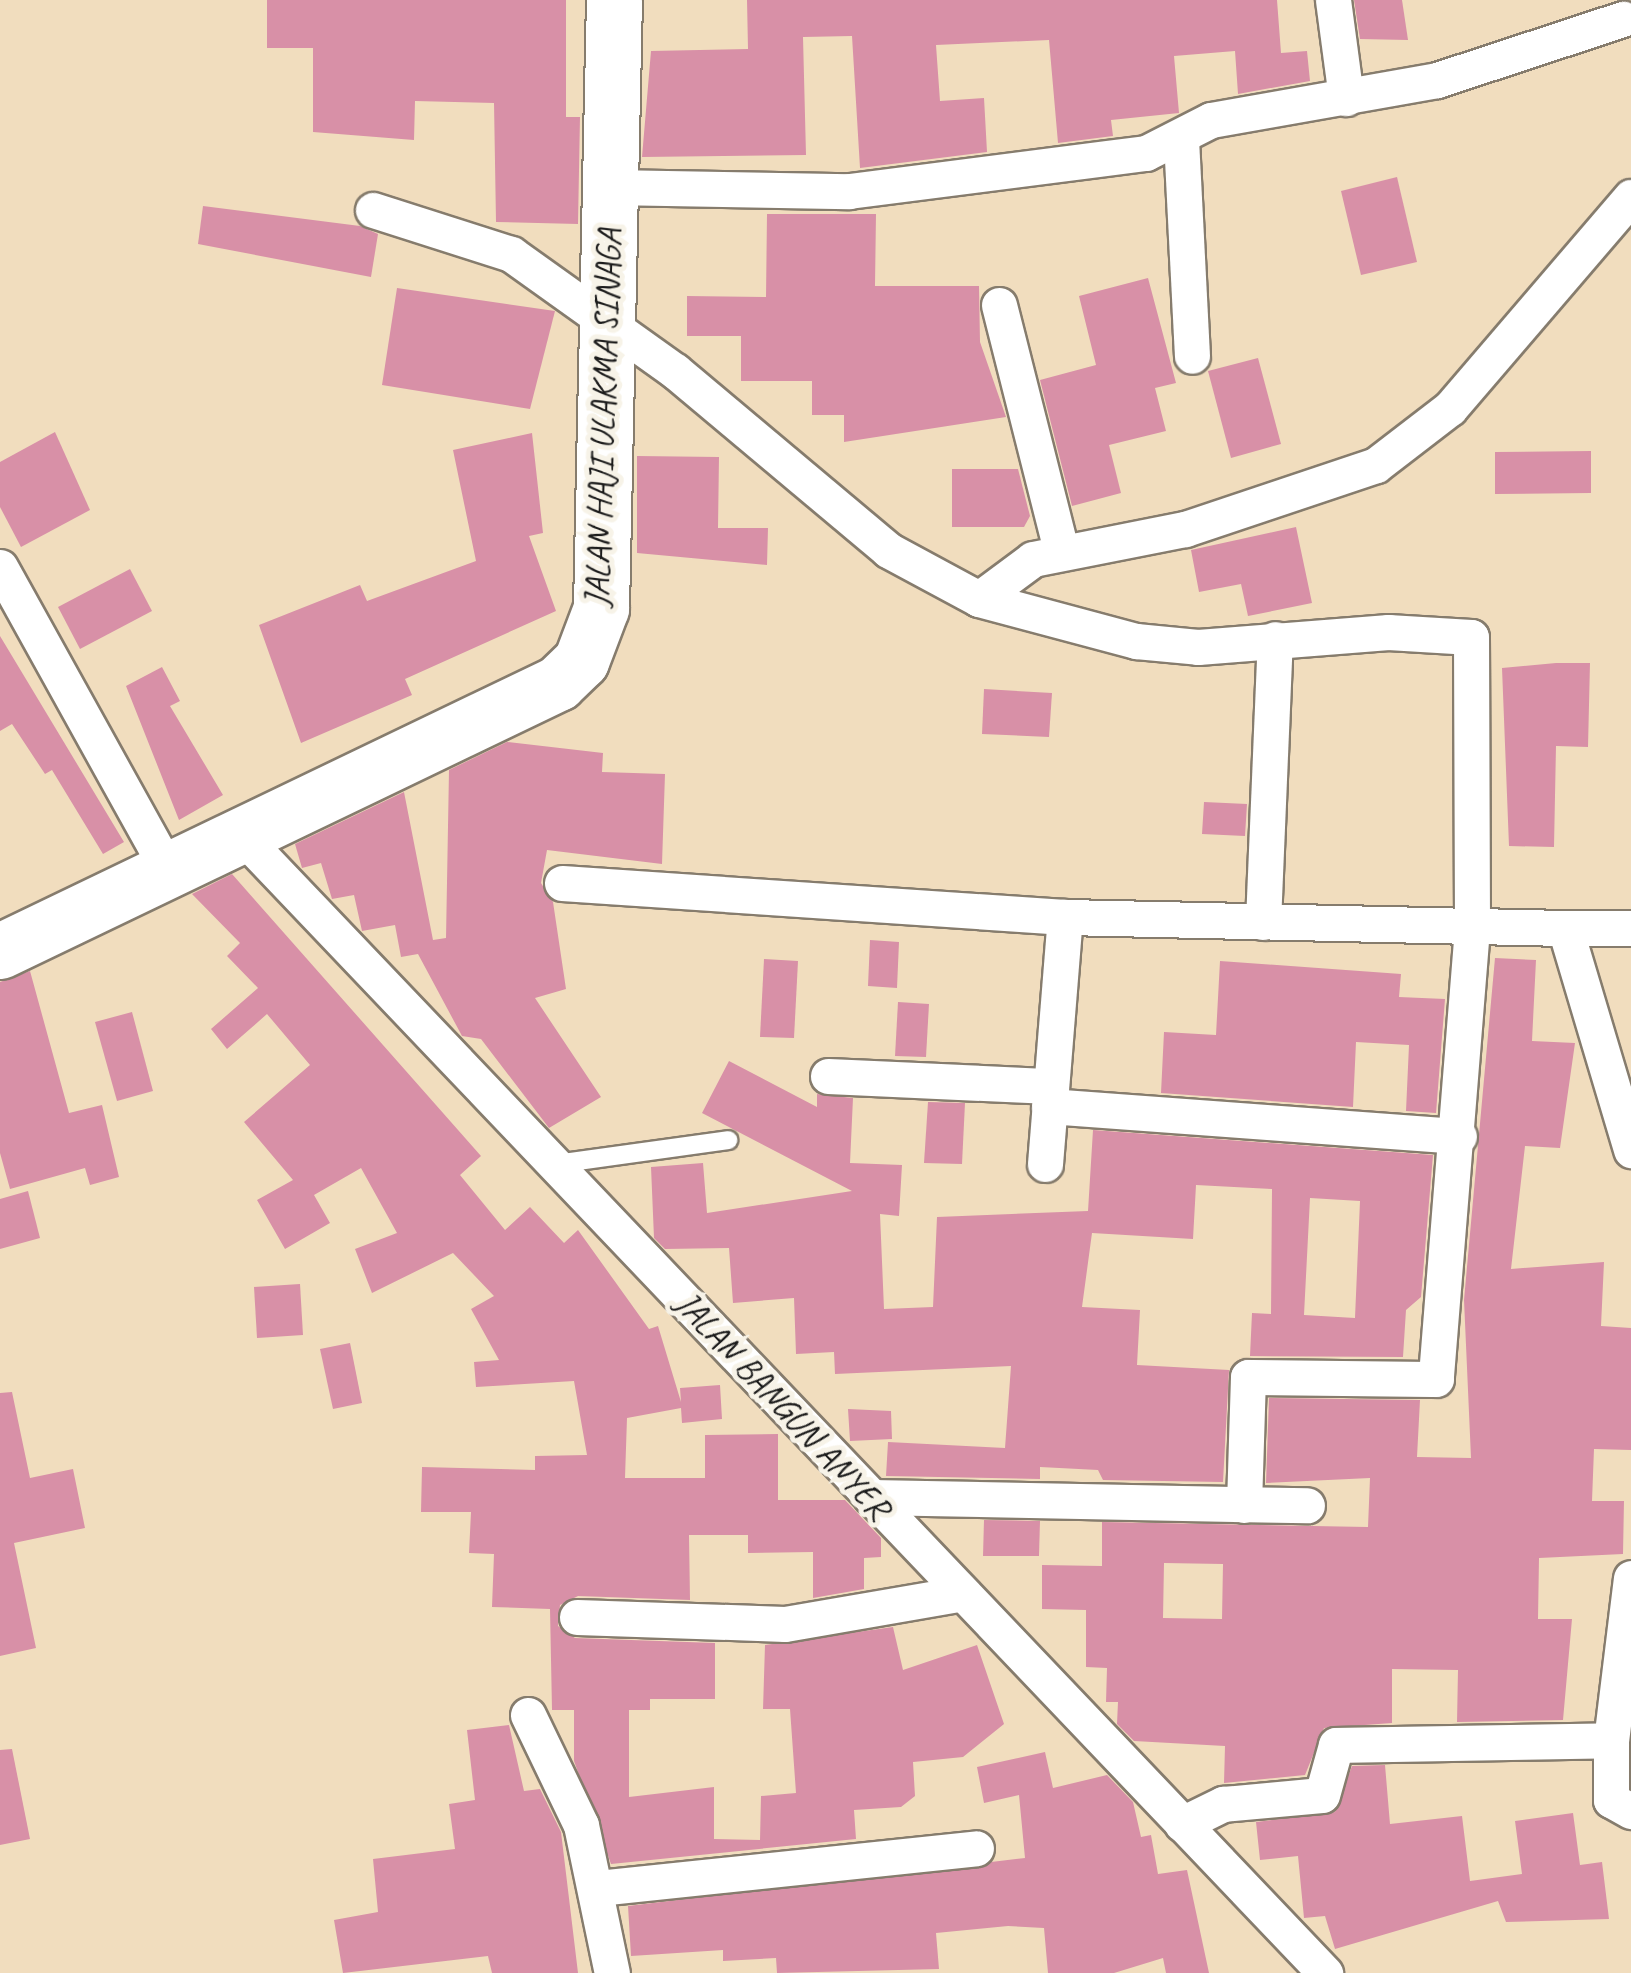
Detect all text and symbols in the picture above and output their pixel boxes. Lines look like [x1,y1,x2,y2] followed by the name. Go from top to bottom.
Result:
[575,228,631,608] street label: JALAN HAJI ULAKMA SINAGA
[666,1282,900,1528] street label: JALAN BANGUN ANYER

